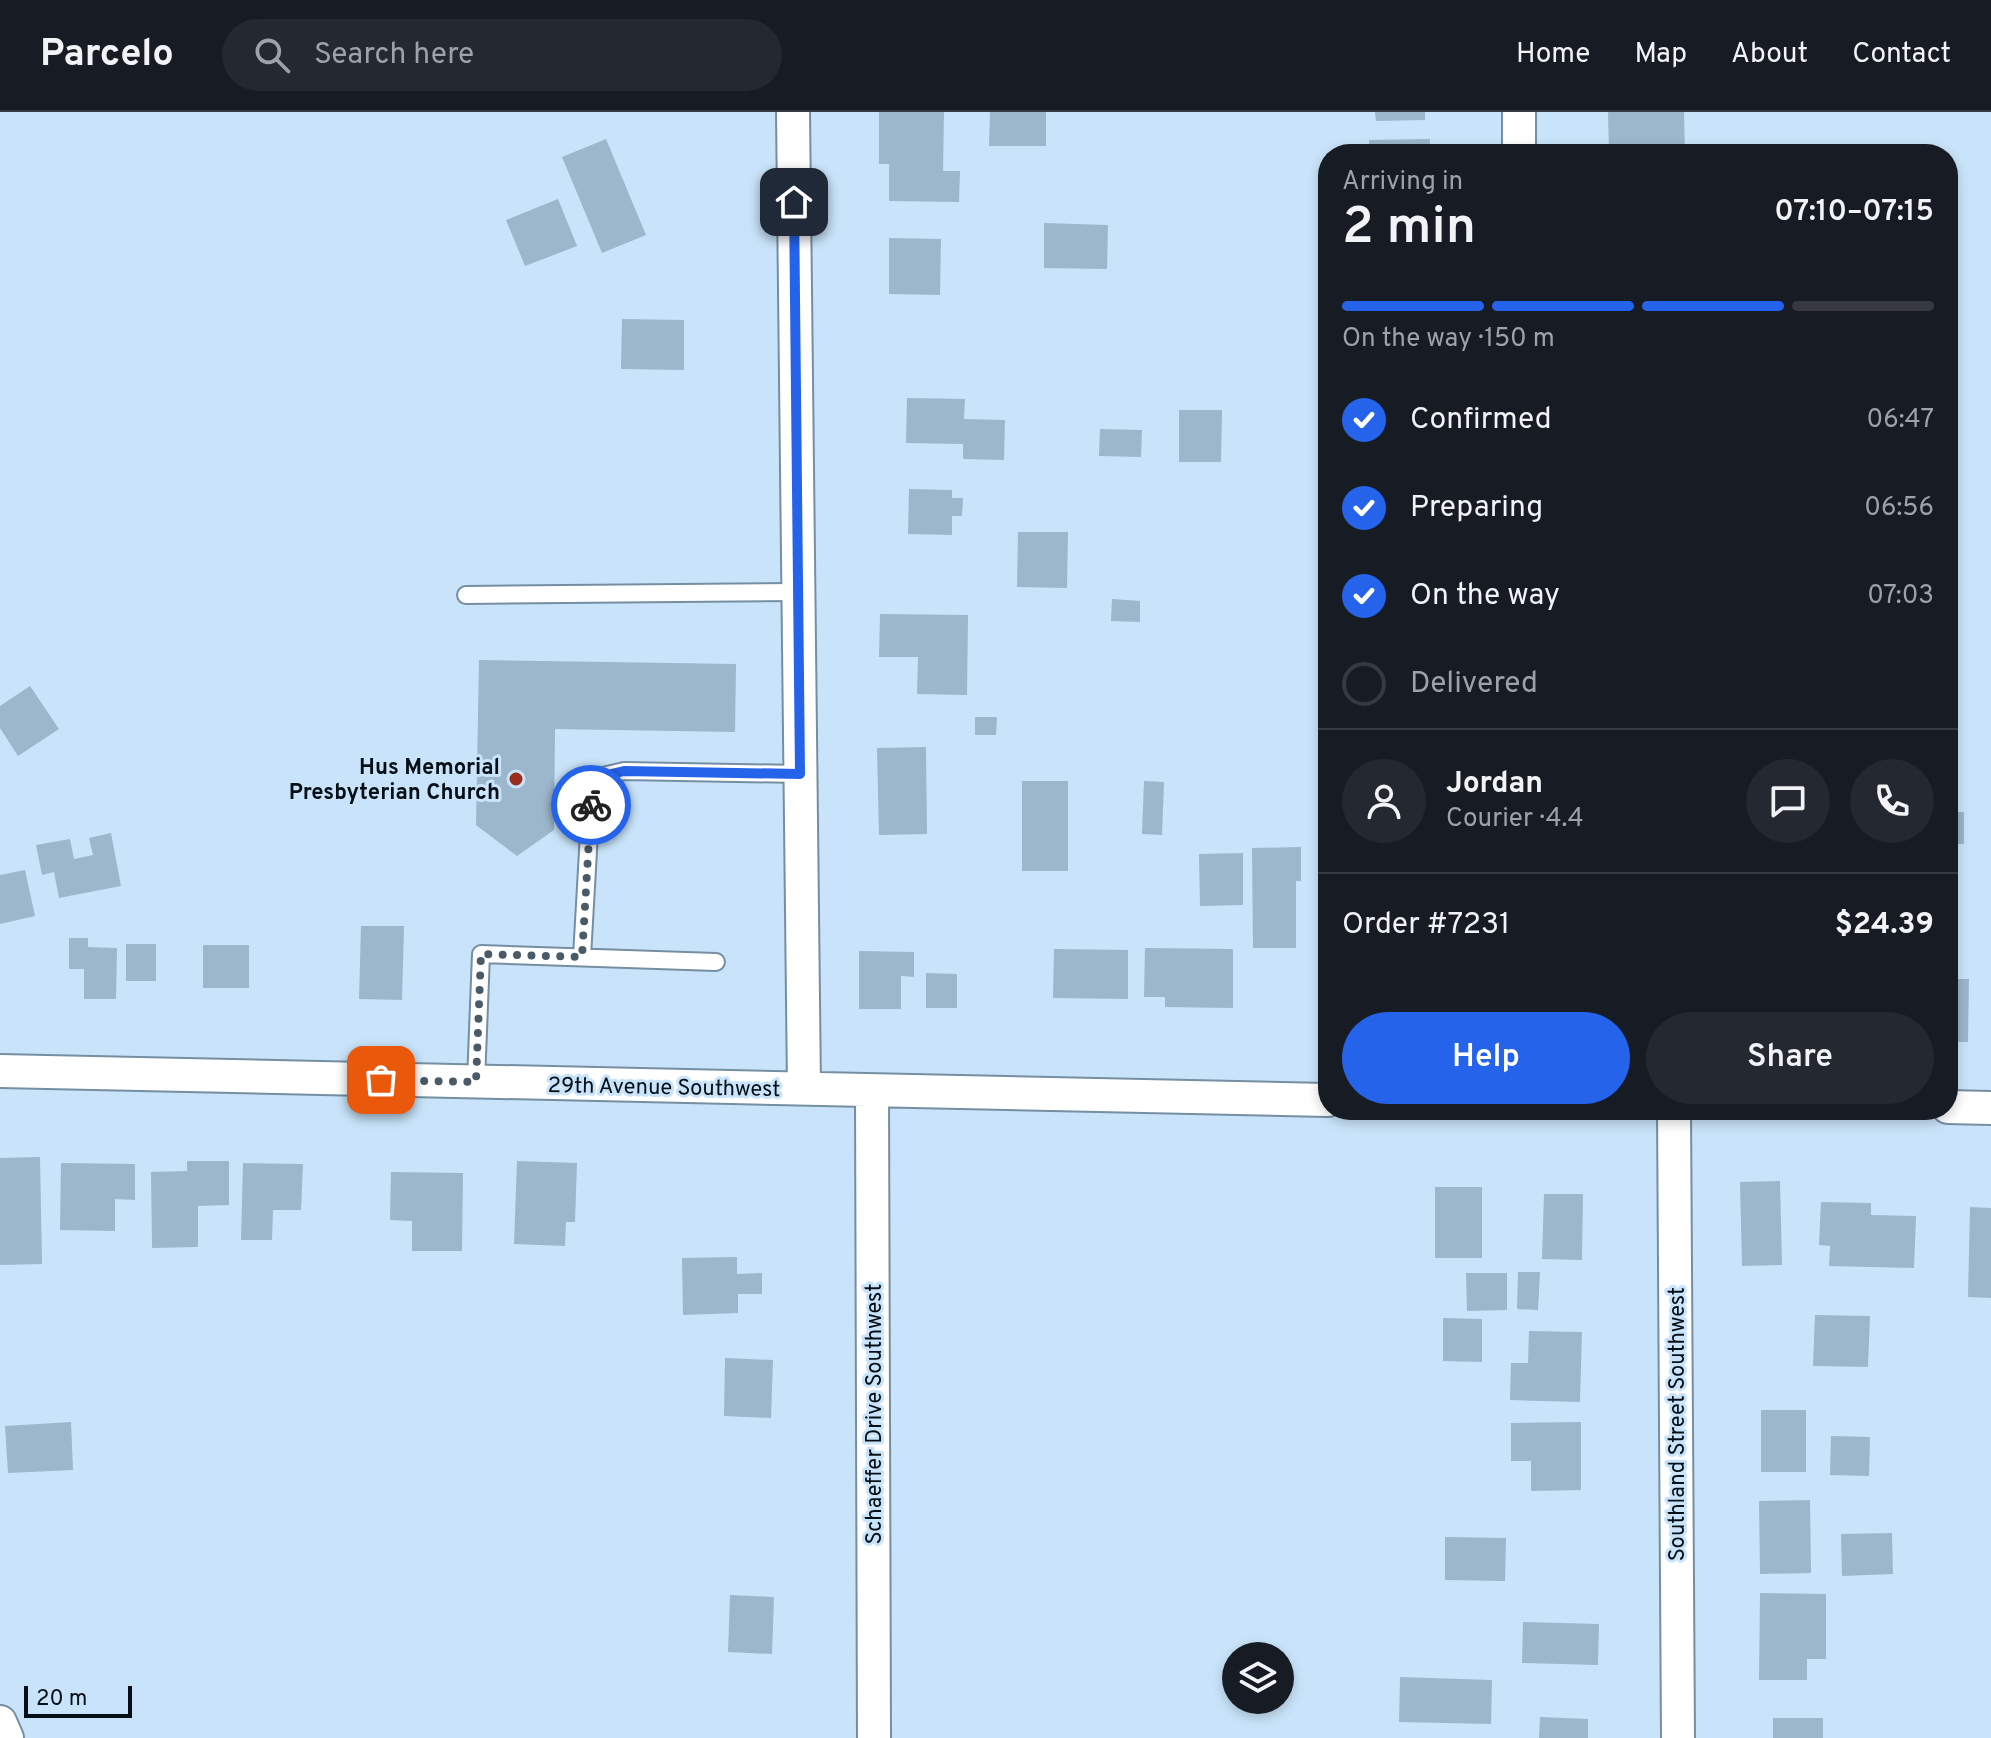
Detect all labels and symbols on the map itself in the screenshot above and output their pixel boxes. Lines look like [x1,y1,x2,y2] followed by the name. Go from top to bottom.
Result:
[760,168,828,236] pin
[289,755,500,807] place label: Hus Memorial Presbyterian Church
[551,765,631,845] courier
[507,770,525,788] marker: Hus Memorial Presbyterian Church
[347,1046,415,1114] pin
[547,1073,781,1104] street label: 29th Avenue Southwest
[862,1284,889,1544] street label: Schaeffer Drive Southwest
[1665,1287,1692,1561] street label: Southland Street Southwest
[24,1682,132,1718] scale bar

